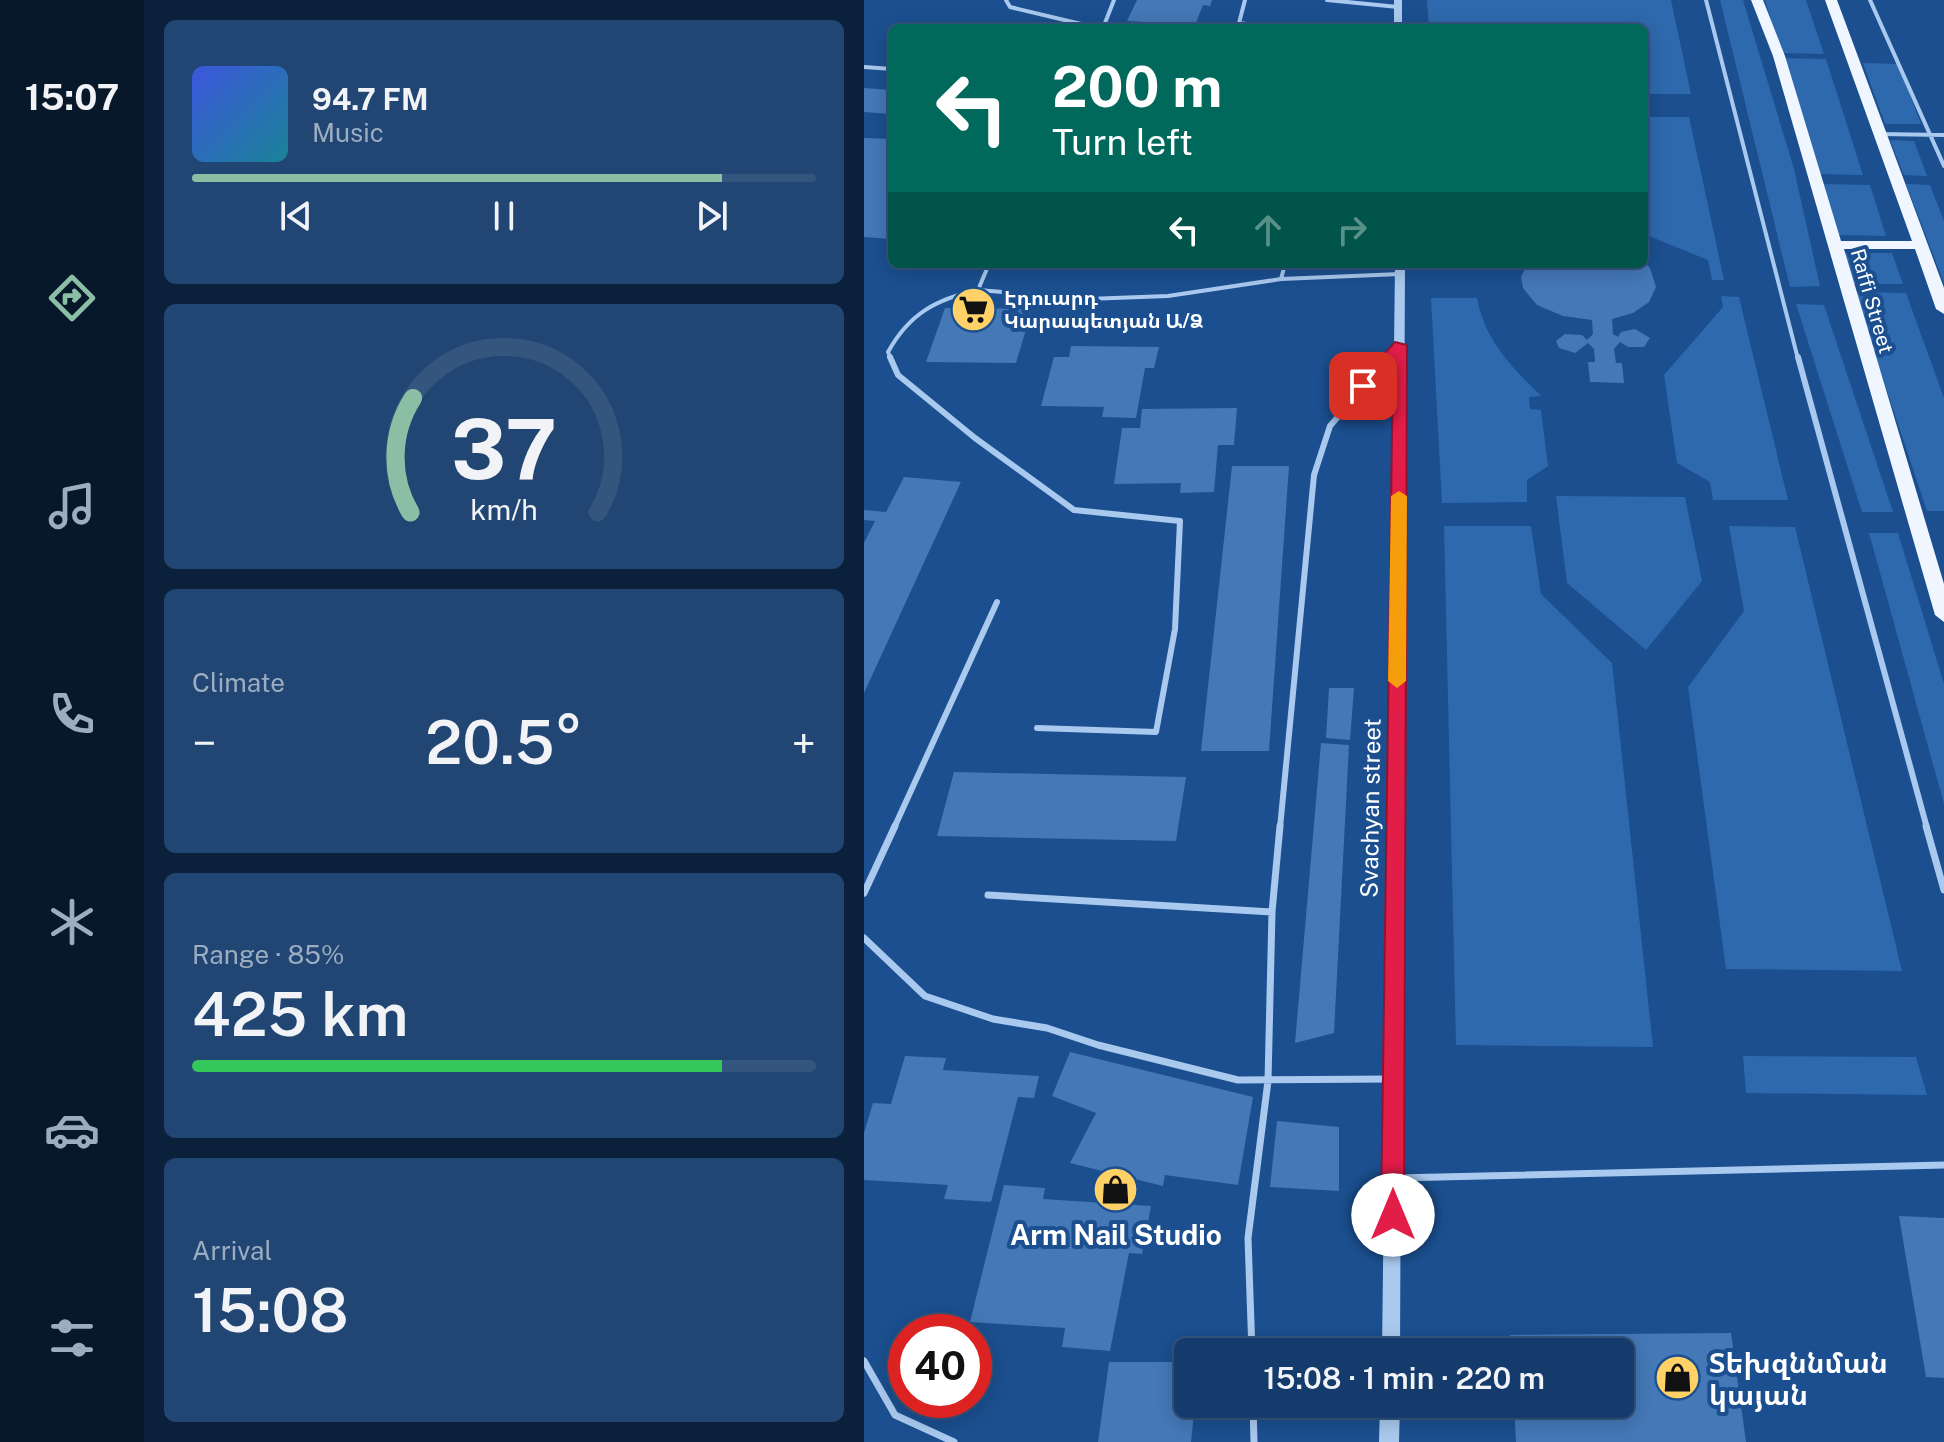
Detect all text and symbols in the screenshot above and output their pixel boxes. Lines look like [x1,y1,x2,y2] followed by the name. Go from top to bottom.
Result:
[1052,54,1222,120] text: 200 m
[920,56,1024,160] icon: left
[25,76,119,118] text: 15:07
[312,81,428,117] text: 94.7 FM
[312,117,384,148] text: Music
[1052,121,1193,163] text: Turn left
[274,194,318,238] icon: previous
[482,194,526,238] icon: pause
[690,194,734,238] icon: next
[1162,208,1206,252] icon: left
[1246,208,1290,252] icon: ahead
[1330,208,1374,252] icon: right
[1846,246,1898,356] street label: Raffi Street
[44,270,100,326] icon: directions
[949,286,997,334] supermarket icon: Էդուարդ Կարապետյան Ա/Ձ
[1004,286,1203,333] place label: Էդուարդ Կարապետյան Ա/Ձ
[1329,352,1397,420] pin
[1341,364,1385,408] icon: arrive
[451,399,557,497] text: 37
[44,478,100,534] icon: music
[470,493,538,526] text: km/h
[192,667,285,698] text: Climate
[44,686,100,742] icon: phone
[425,707,583,778] text: 20.5°
[192,717,216,769] text: −
[792,717,816,769] text: +
[1354,718,1386,898] street label: Svachyan street
[44,894,100,950] icon: climate
[192,939,344,970] text: Range · 85%
[192,979,408,1050] text: 425 km
[44,1102,100,1158] icon: car
[1092,1165,1140,1213] shop icon: Arm Nail Studio
[1351,1173,1435,1257] position arrow
[1010,1218,1222,1251] place label: Arm Nail Studio
[192,1235,272,1266] text: Arrival
[192,1275,349,1346] text: 15:08
[44,1310,100,1366] icon: filters
[888,1314,992,1418] speed limit sign: 40
[1709,1346,1888,1412] place label: Տեխզննման կայան
[1654,1354,1702,1402] shop icon: Տեխզննման կայան
[1263,1360,1545,1396] text: 15:08 · 1 min · 220 m

